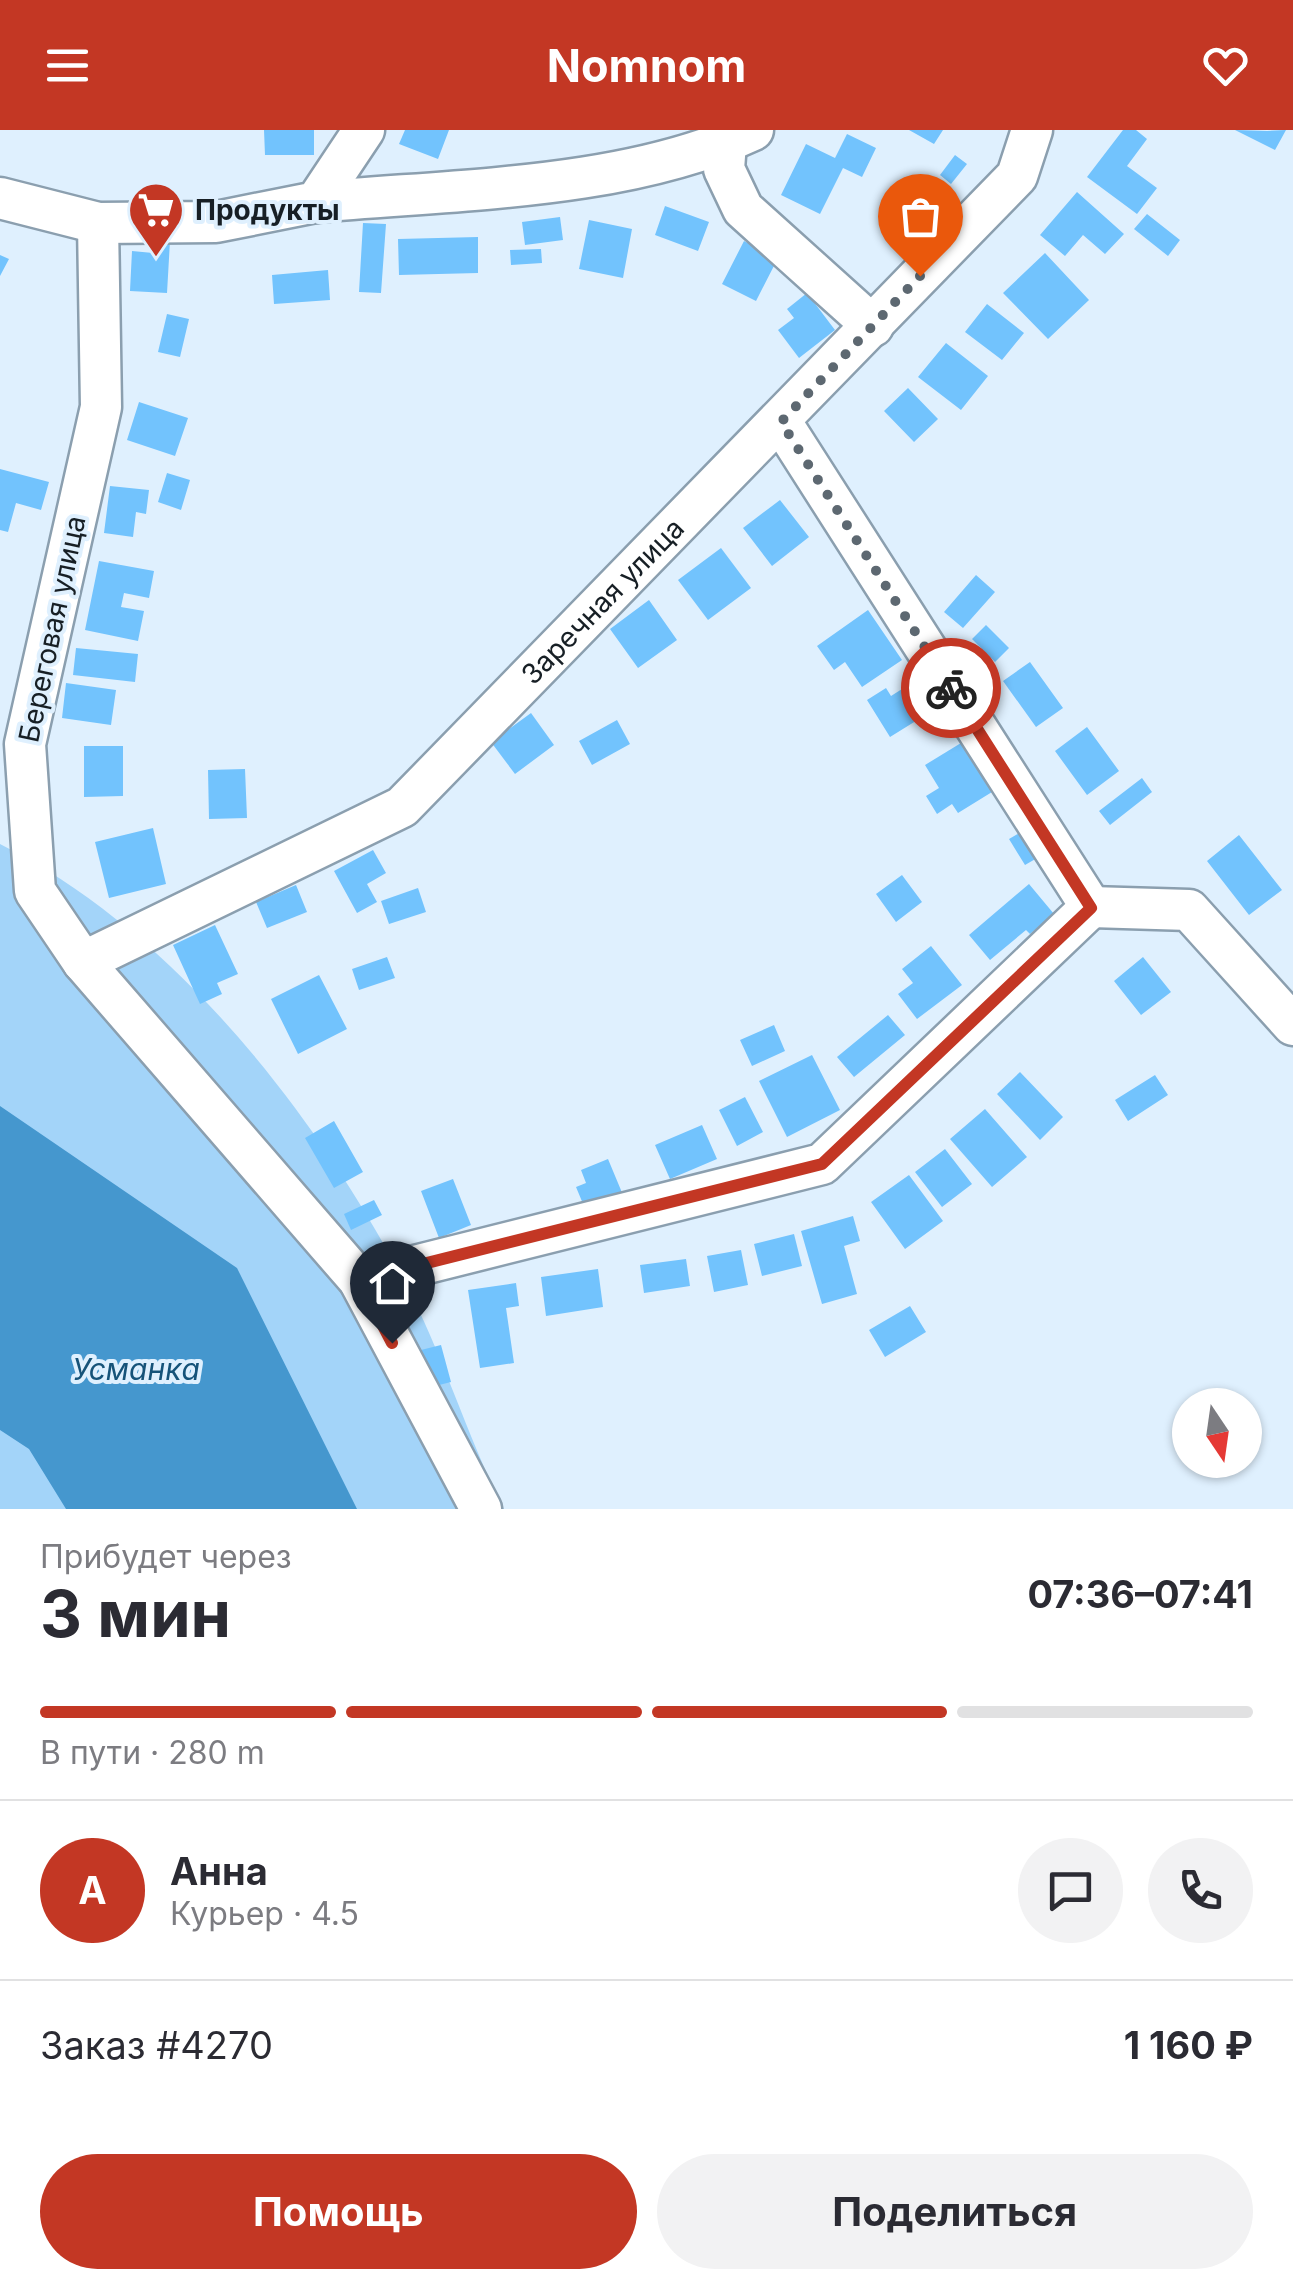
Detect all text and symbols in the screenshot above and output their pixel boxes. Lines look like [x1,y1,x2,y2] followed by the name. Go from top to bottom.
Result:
[40,38,95,93] icon: menu
[547,38,746,93] text: Nomnom
[1198,38,1253,93] icon: heart
[878,174,963,277] pin
[126,180,186,259] supermarket icon: Продукты
[893,189,948,244] icon: bag
[195,193,340,227] place label: Продукты
[514,511,691,691] street label: Заречная улица
[11,513,93,745] street label: Береговая улица
[901,638,1001,738] courier
[924,661,979,716] icon: bike
[350,1241,435,1344] pin
[365,1256,420,1311] icon: home
[72,1351,200,1387] water label: Усманка
[1172,1388,1262,1478] north arrow
[1172,1388,1262,1478] map controls
[40,1537,292,1576] text: Прибудет через
[1027,1571,1253,1617] text: 07:36–07:41
[40,1574,231,1653] text: 3 мин
[40,1733,265,1772] text: В пути · 280 m
[1018,1838,1123,1943] button: chat
[1148,1838,1253,1943] button: phone
[170,1848,268,1894] text: Анна
[78,1867,107,1913] text: А
[170,1894,359,1933] text: Курьер · 4.5
[40,2022,273,2068] text: Заказ #4270
[1124,2022,1253,2068] text: 1 160 ₽
[40,2154,637,2269] button: Помощь
[657,2154,1253,2269] button: Поделиться

